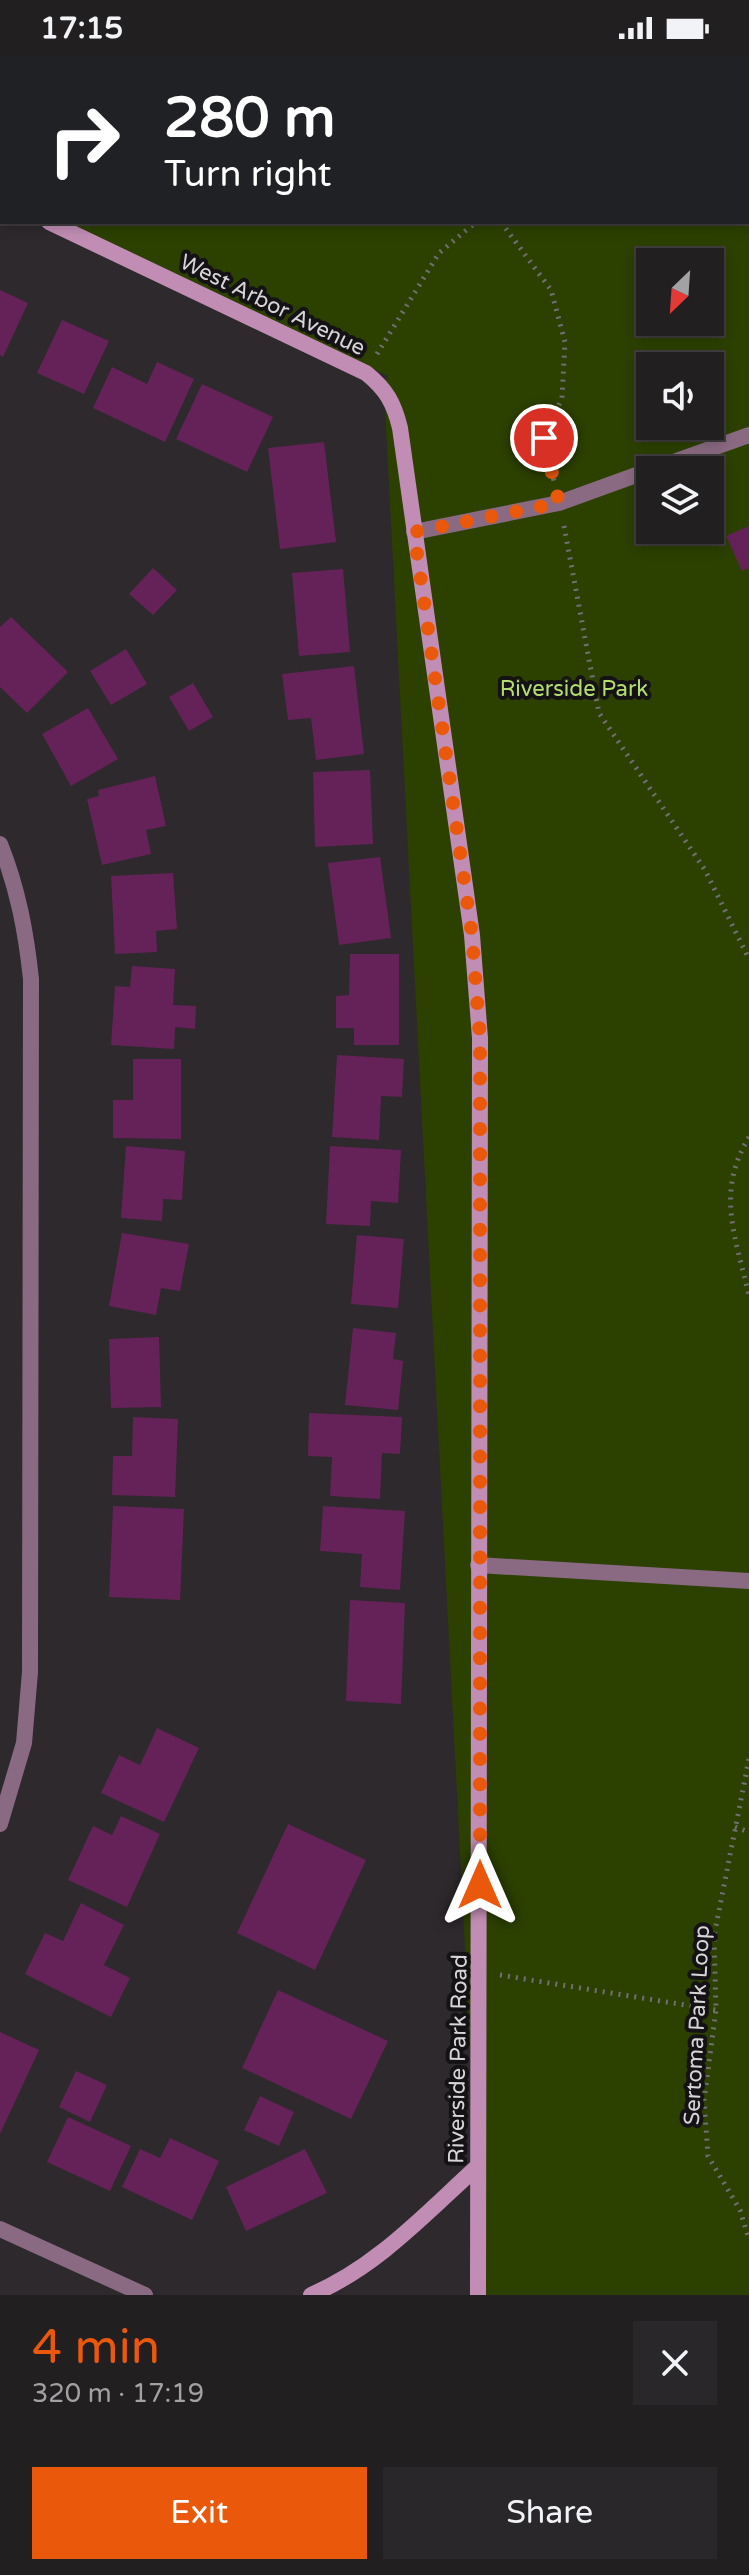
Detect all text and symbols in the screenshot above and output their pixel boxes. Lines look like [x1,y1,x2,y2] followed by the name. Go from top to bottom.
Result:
[40,10,123,47] text: 17:15
[164,85,335,152] text: 280 m
[32,88,136,192] icon: right
[164,153,331,196] text: Turn right
[636,248,724,336] north arrow
[636,248,724,544] map controls
[176,249,370,361] street label: West Arbor Avenue
[636,352,724,440] button: sound
[510,404,578,472] pin
[522,416,566,460] icon: arrive
[636,456,724,544] button: layers
[500,676,648,702] park label: Riverside Park
[438,1843,522,1927] position arrow
[679,1924,715,2126] street label: Sertoma Park Loop
[443,1954,473,2164] street label: Riverside Park Road
[32,2319,160,2377] text: 4 min
[633,2321,717,2405] button: close
[32,2378,204,2409] text: 320 m · 17:19
[32,2467,367,2559] button: Exit
[383,2467,717,2559] button: Share

